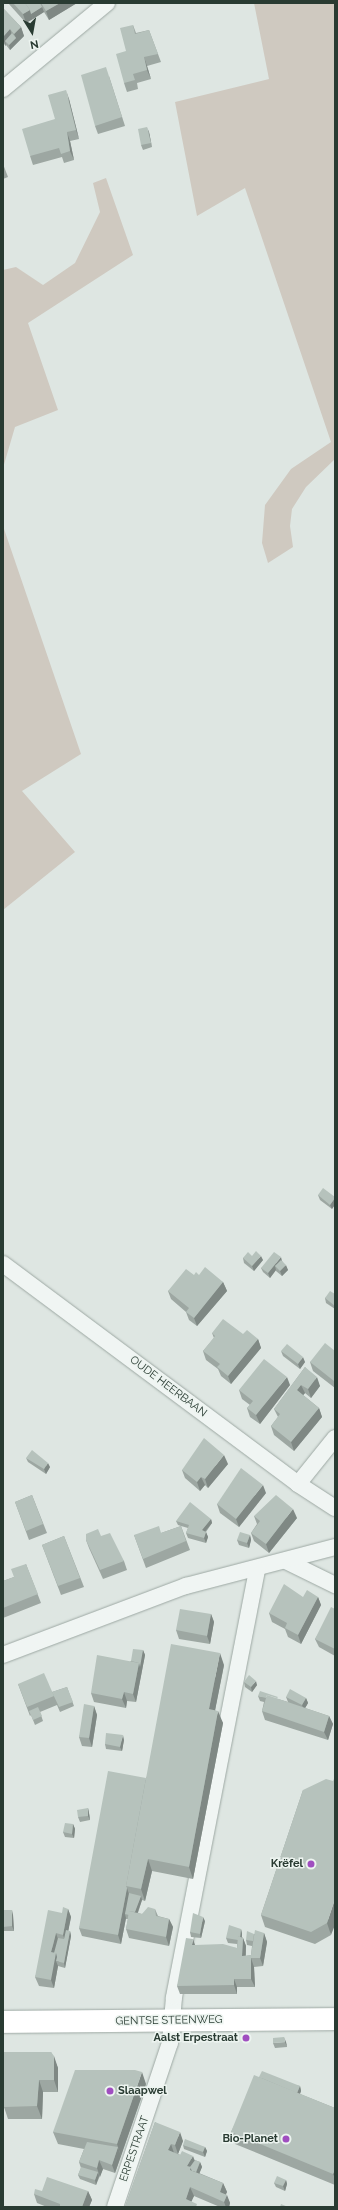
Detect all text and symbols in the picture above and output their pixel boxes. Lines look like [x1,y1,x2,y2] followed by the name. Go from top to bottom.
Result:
[12,12,52,52] north arrow
[29,37,40,51] text: N
[127,1354,209,1420] street label: OUDE HEERBAAN
[271,1857,303,1871] place label: Krëfel
[306,1859,316,1869] marker: Krëfel
[115,2013,223,2029] street label: GENTSE STEENWEG
[154,2031,238,2045] place label: Aalst Erpestraat
[241,2033,251,2043] marker: Aalst Erpestraat
[118,2084,167,2098] place label: Slaapwel
[105,2086,115,2096] marker: Slaapwel
[118,2114,152,2184] street label: ERPESTRAAT
[222,2132,278,2146] place label: Bio-Planet
[281,2134,291,2144] marker: Bio-Planet

